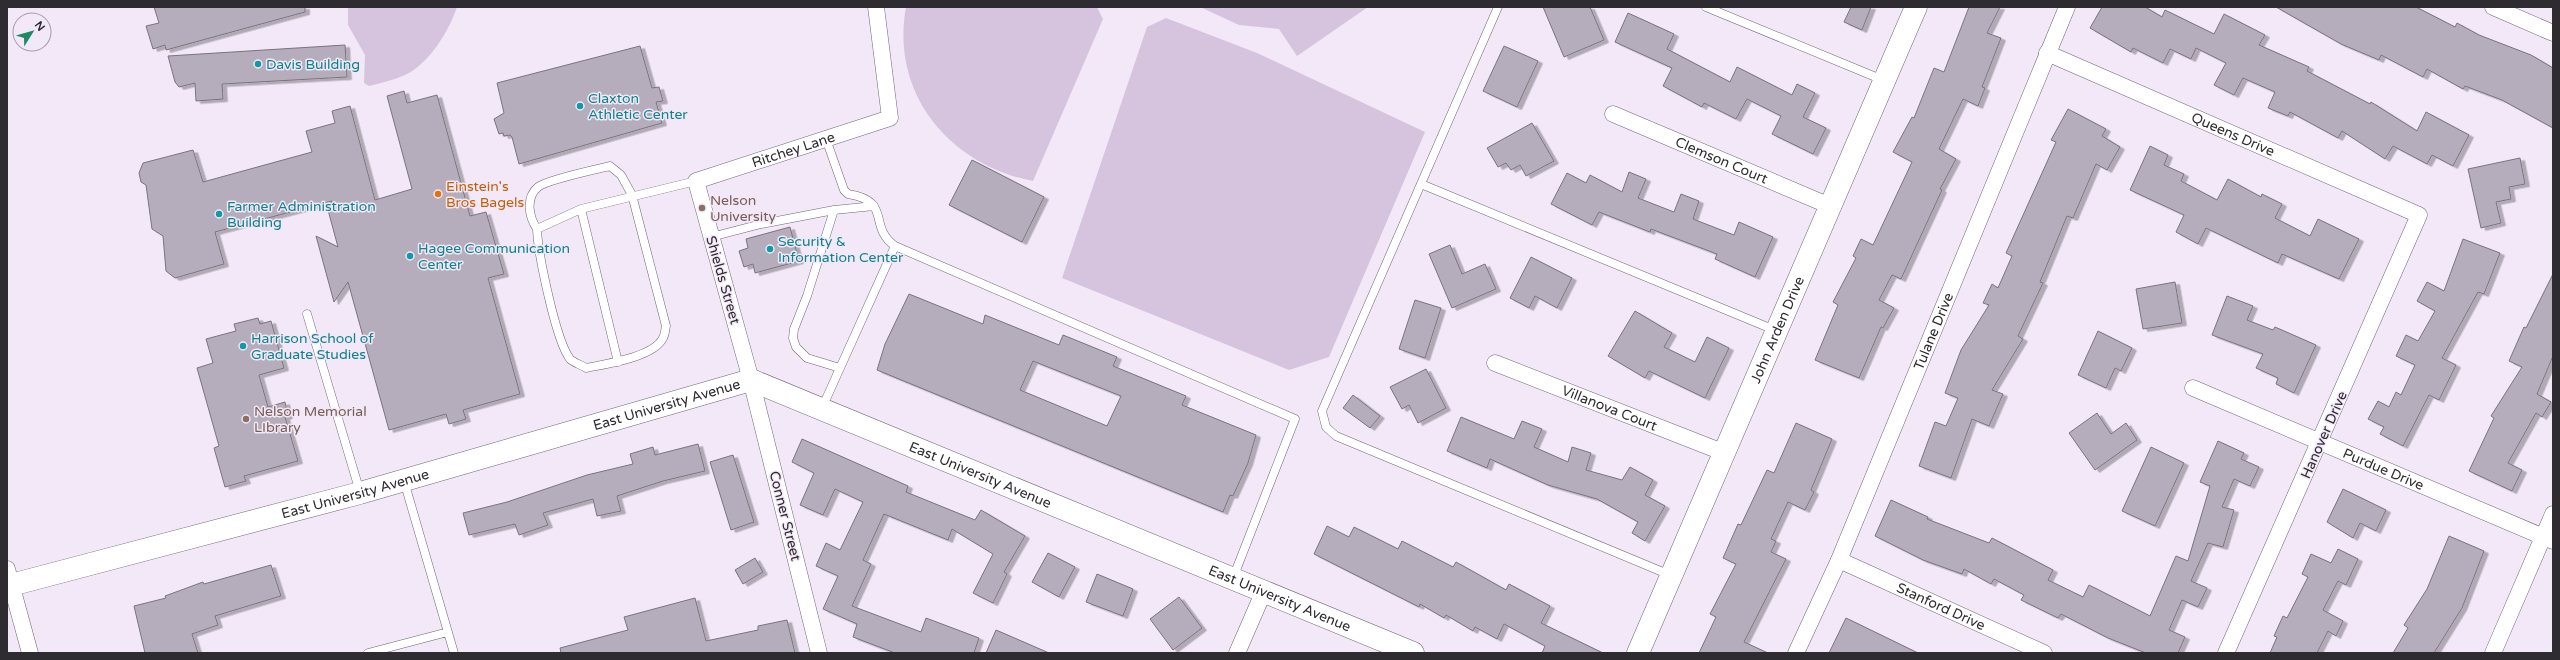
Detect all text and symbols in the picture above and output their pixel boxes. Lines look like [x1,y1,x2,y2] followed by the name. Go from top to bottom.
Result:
[12,12,52,52] north arrow
[32,19,47,34] text: N
[266,56,360,73] place label: Davis Building
[253,59,263,69] marker: Davis Building
[588,90,688,123] place label: Claxton Athletic Center
[575,101,585,111] marker: Claxton Athletic Center
[2189,108,2277,160] street label: Queens Drive
[750,128,837,171] street label: Ritchey Lane
[1673,133,1771,187] street label: Clemson Court
[446,178,524,211] place label: Einstein's Bros Bagels
[433,189,443,199] marker: Einstein's Bros Bagels
[710,192,776,225] place label: Nelson University
[227,198,376,231] place label: Farmer Administration Building
[697,203,707,213] marker: Nelson University
[214,209,224,219] marker: Farmer Administration Building
[778,233,904,266] place label: Security & Information Center
[702,234,744,327] street label: Shields Street
[418,240,570,273] place label: Hagee Communication Center
[765,244,775,254] marker: Security & Information Center
[405,251,415,261] marker: Hagee Communication Center
[1747,274,1808,386] street label: John Arden Drive
[1910,290,1957,372] street label: Tulane Drive
[251,330,374,363] place label: Harrison School of Graduate Studies
[238,341,248,351] marker: Harrison School of Graduate Studies
[591,375,742,434] street label: East University Avenue
[1559,381,1660,434] street label: Villanova Court
[2297,388,2351,481] street label: Hanover Drive
[254,403,367,436] place label: Nelson Memorial LIbrary
[241,414,251,424] marker: Nelson Memorial LIbrary
[907,438,1054,511] street label: East University Avenue
[2340,444,2427,494] street label: Purdue Drive
[279,465,431,522] street label: East University Avenue
[766,469,805,563] street label: Conner Street
[1206,561,1354,635] street label: East University Avenue
[1894,579,1988,634] street label: Stanford Drive

